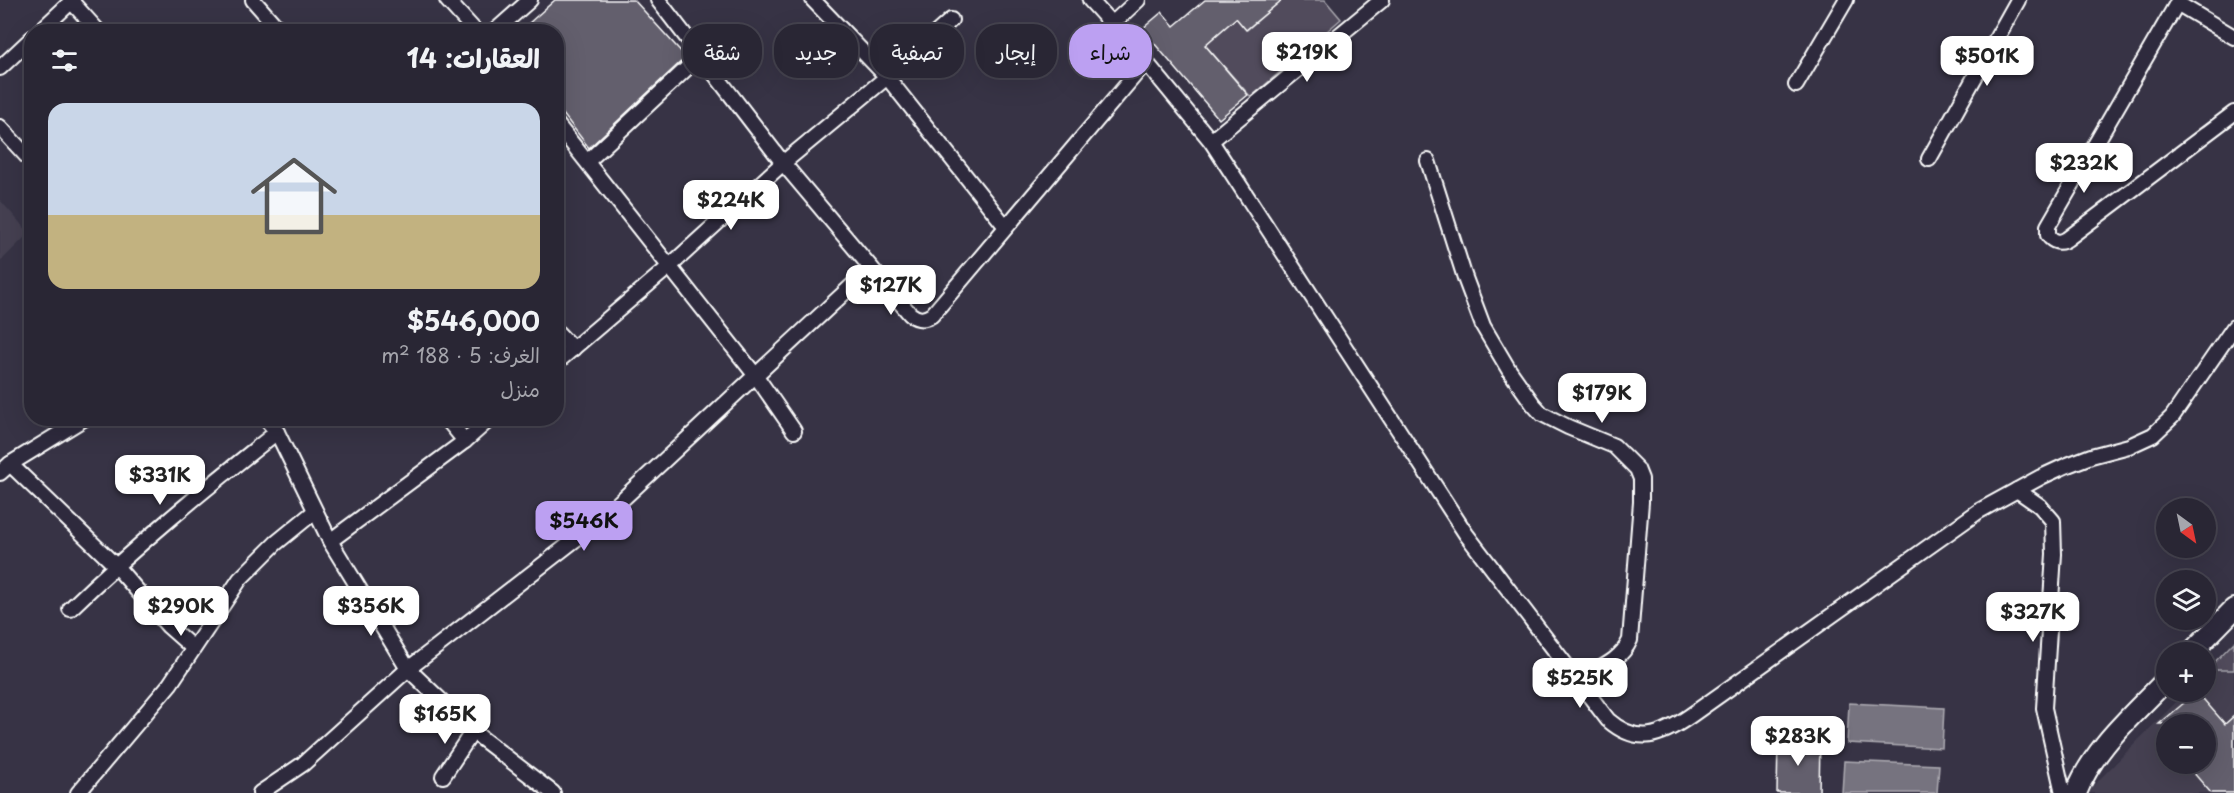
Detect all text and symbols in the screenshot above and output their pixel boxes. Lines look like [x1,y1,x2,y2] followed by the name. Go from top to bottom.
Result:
[683,24,762,78] chip: شقة
[774,24,858,78] chip: جديد
[870,24,964,78] chip: تصفية
[976,24,1057,78] chip: إيجار
[1069,24,1152,78] chip: شراء
[1265,32,1349,83] pin: $219K
[1276,36,1338,66] text: $219K
[1945,36,2029,87] pin: $501K
[407,38,540,77] text: العقارات: 14
[1955,40,2019,70] text: $501K
[48,44,81,77] icon: filters
[240,142,348,250] icon: home
[2042,143,2126,194] pin: $232K
[2050,147,2118,177] text: $232K
[689,180,773,231] pin: $224K
[697,184,765,214] text: $224K
[849,265,933,316] pin: $127K
[860,269,922,299] text: $127K
[407,301,540,340] text: $546,000
[381,340,540,370] text: الغرف: 5 · 188 m²
[1560,373,1644,424] pin: $179K
[501,374,540,404] text: منزل
[1572,377,1632,407] text: $179K
[118,455,202,506] pin: $331K
[129,459,191,489] text: $331K
[2156,498,2216,558] north arrow
[2156,498,2216,774] map controls
[542,501,626,552] pin: $546K
[550,505,619,535] text: $546K
[2156,570,2216,630] button: layers
[139,586,223,637] pin: $290K
[329,586,413,637] pin: $356K
[148,590,214,620] text: $290K
[337,590,405,620] text: $356K
[1991,592,2075,643] pin: $327K
[2000,596,2066,626] text: $327K
[2156,642,2216,702] button: +
[1538,658,1622,709] pin: $525K
[1547,662,1613,692] text: $525K
[403,694,487,745] pin: $165K
[413,698,477,728] text: $165K
[2156,714,2216,774] button: −
[1756,716,1840,767] pin: $283K
[1765,720,1831,750] text: $283K

